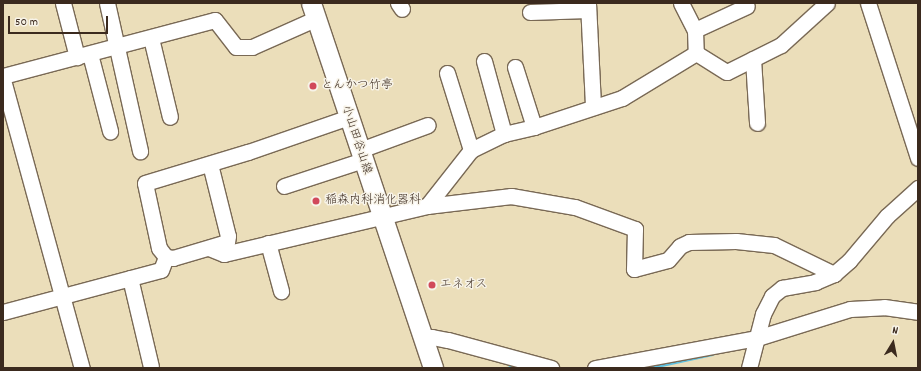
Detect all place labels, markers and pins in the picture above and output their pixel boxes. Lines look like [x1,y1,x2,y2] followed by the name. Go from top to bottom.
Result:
[321,79,393,93] place label: とんかつ竹亭
[308,81,318,91] marker: とんかつ竹亭
[325,194,421,208] place label: 稲森内科消化器科
[310,195,322,207] marker: 稲森内科消化器科
[440,278,488,292] place label: エネオス
[427,280,437,290] marker: エネオス

